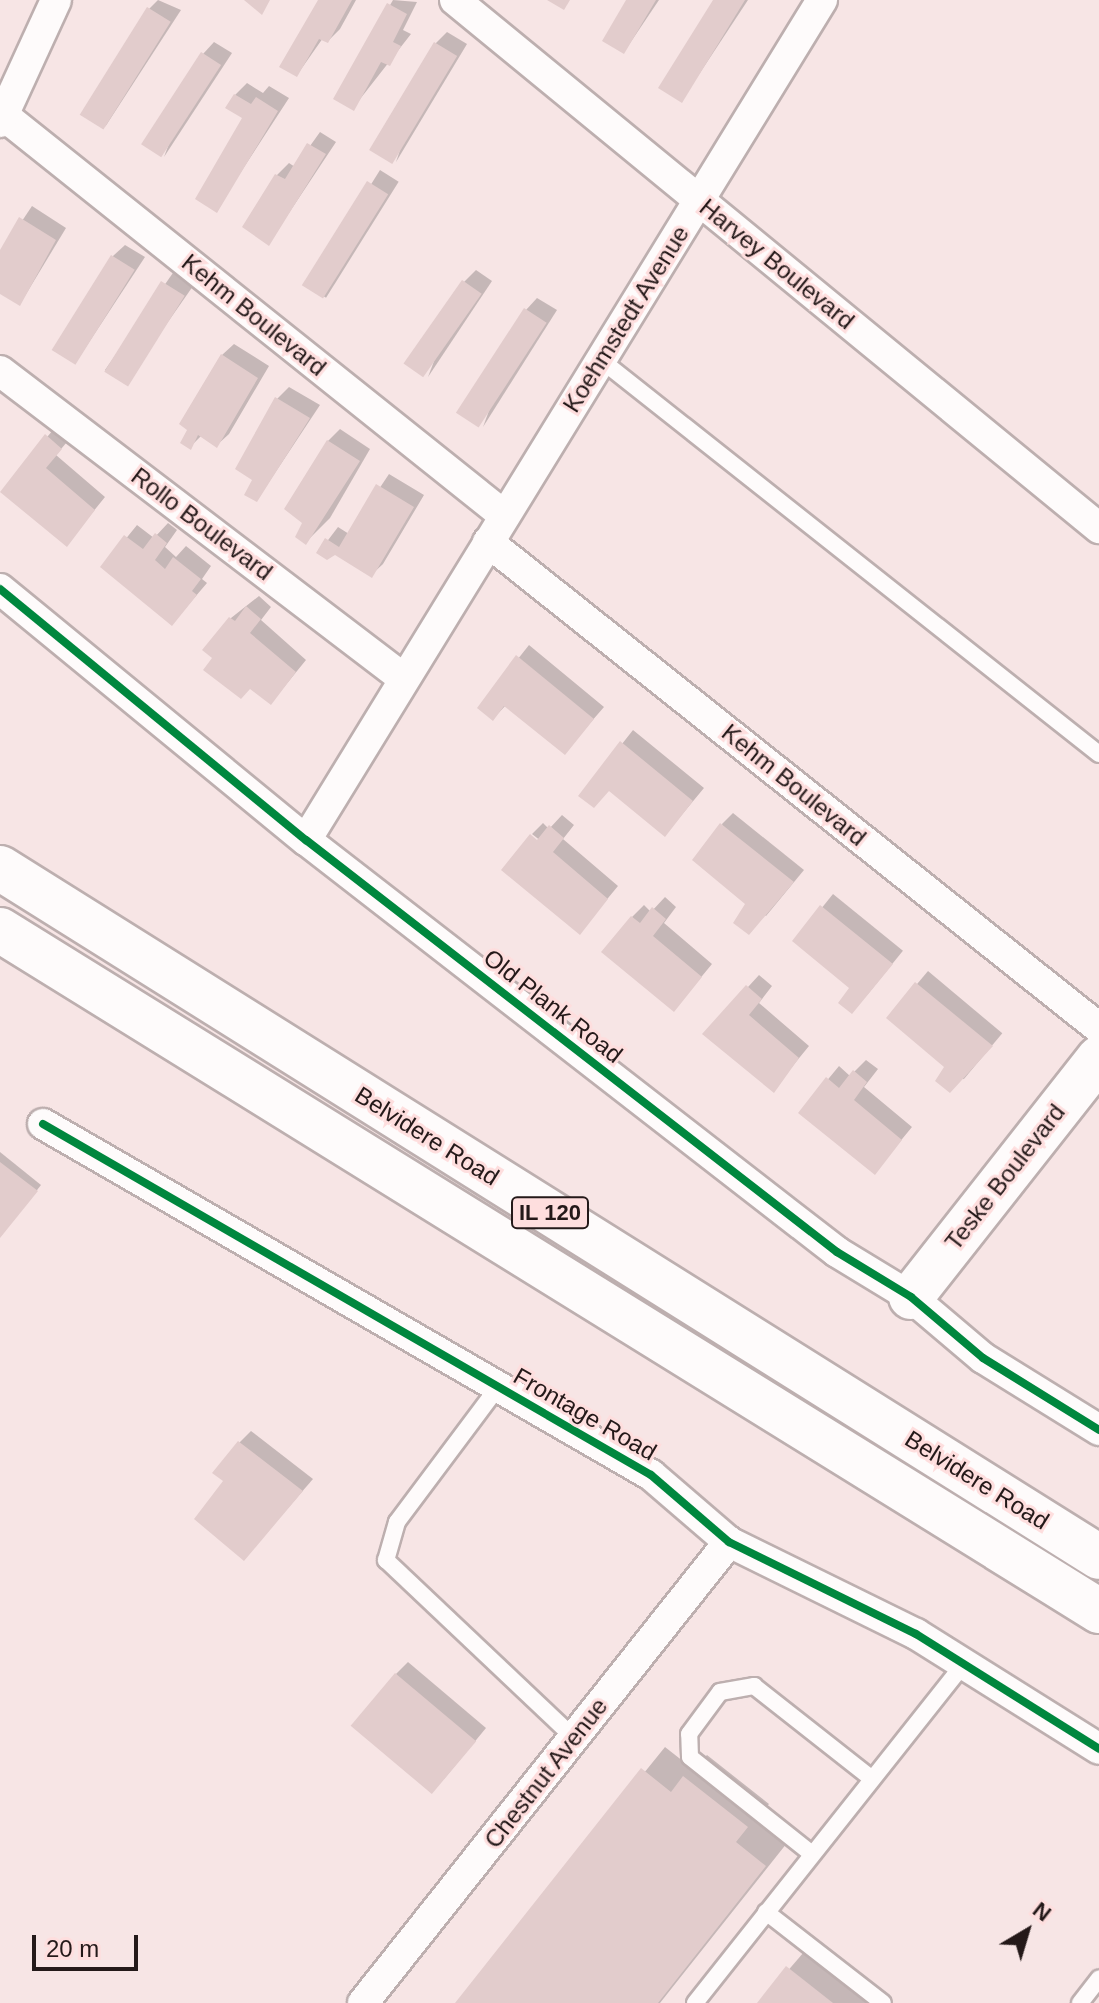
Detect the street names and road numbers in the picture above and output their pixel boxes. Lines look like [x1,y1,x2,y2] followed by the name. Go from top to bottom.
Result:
[694,193,860,335] street label: Harvey Boulevard
[557,220,695,418] street label: Koehmstedt Avenue
[176,248,332,382] street label: Kehm Boulevard
[126,462,278,586] street label: Rollo Boulevard
[716,718,872,852] street label: Kehm Boulevard
[478,943,628,1069] street label: Old Plank Road
[350,1080,504,1192] street label: Belvidere Road
[939,1098,1071,1256] street label: Teske Boulevard
[510,1195,590,1231] road number: IL 120
[508,1362,662,1466] street label: Frontage Road
[900,1424,1054,1536] street label: Belvidere Road
[478,1692,614,1854] street label: Chestnut Avenue

